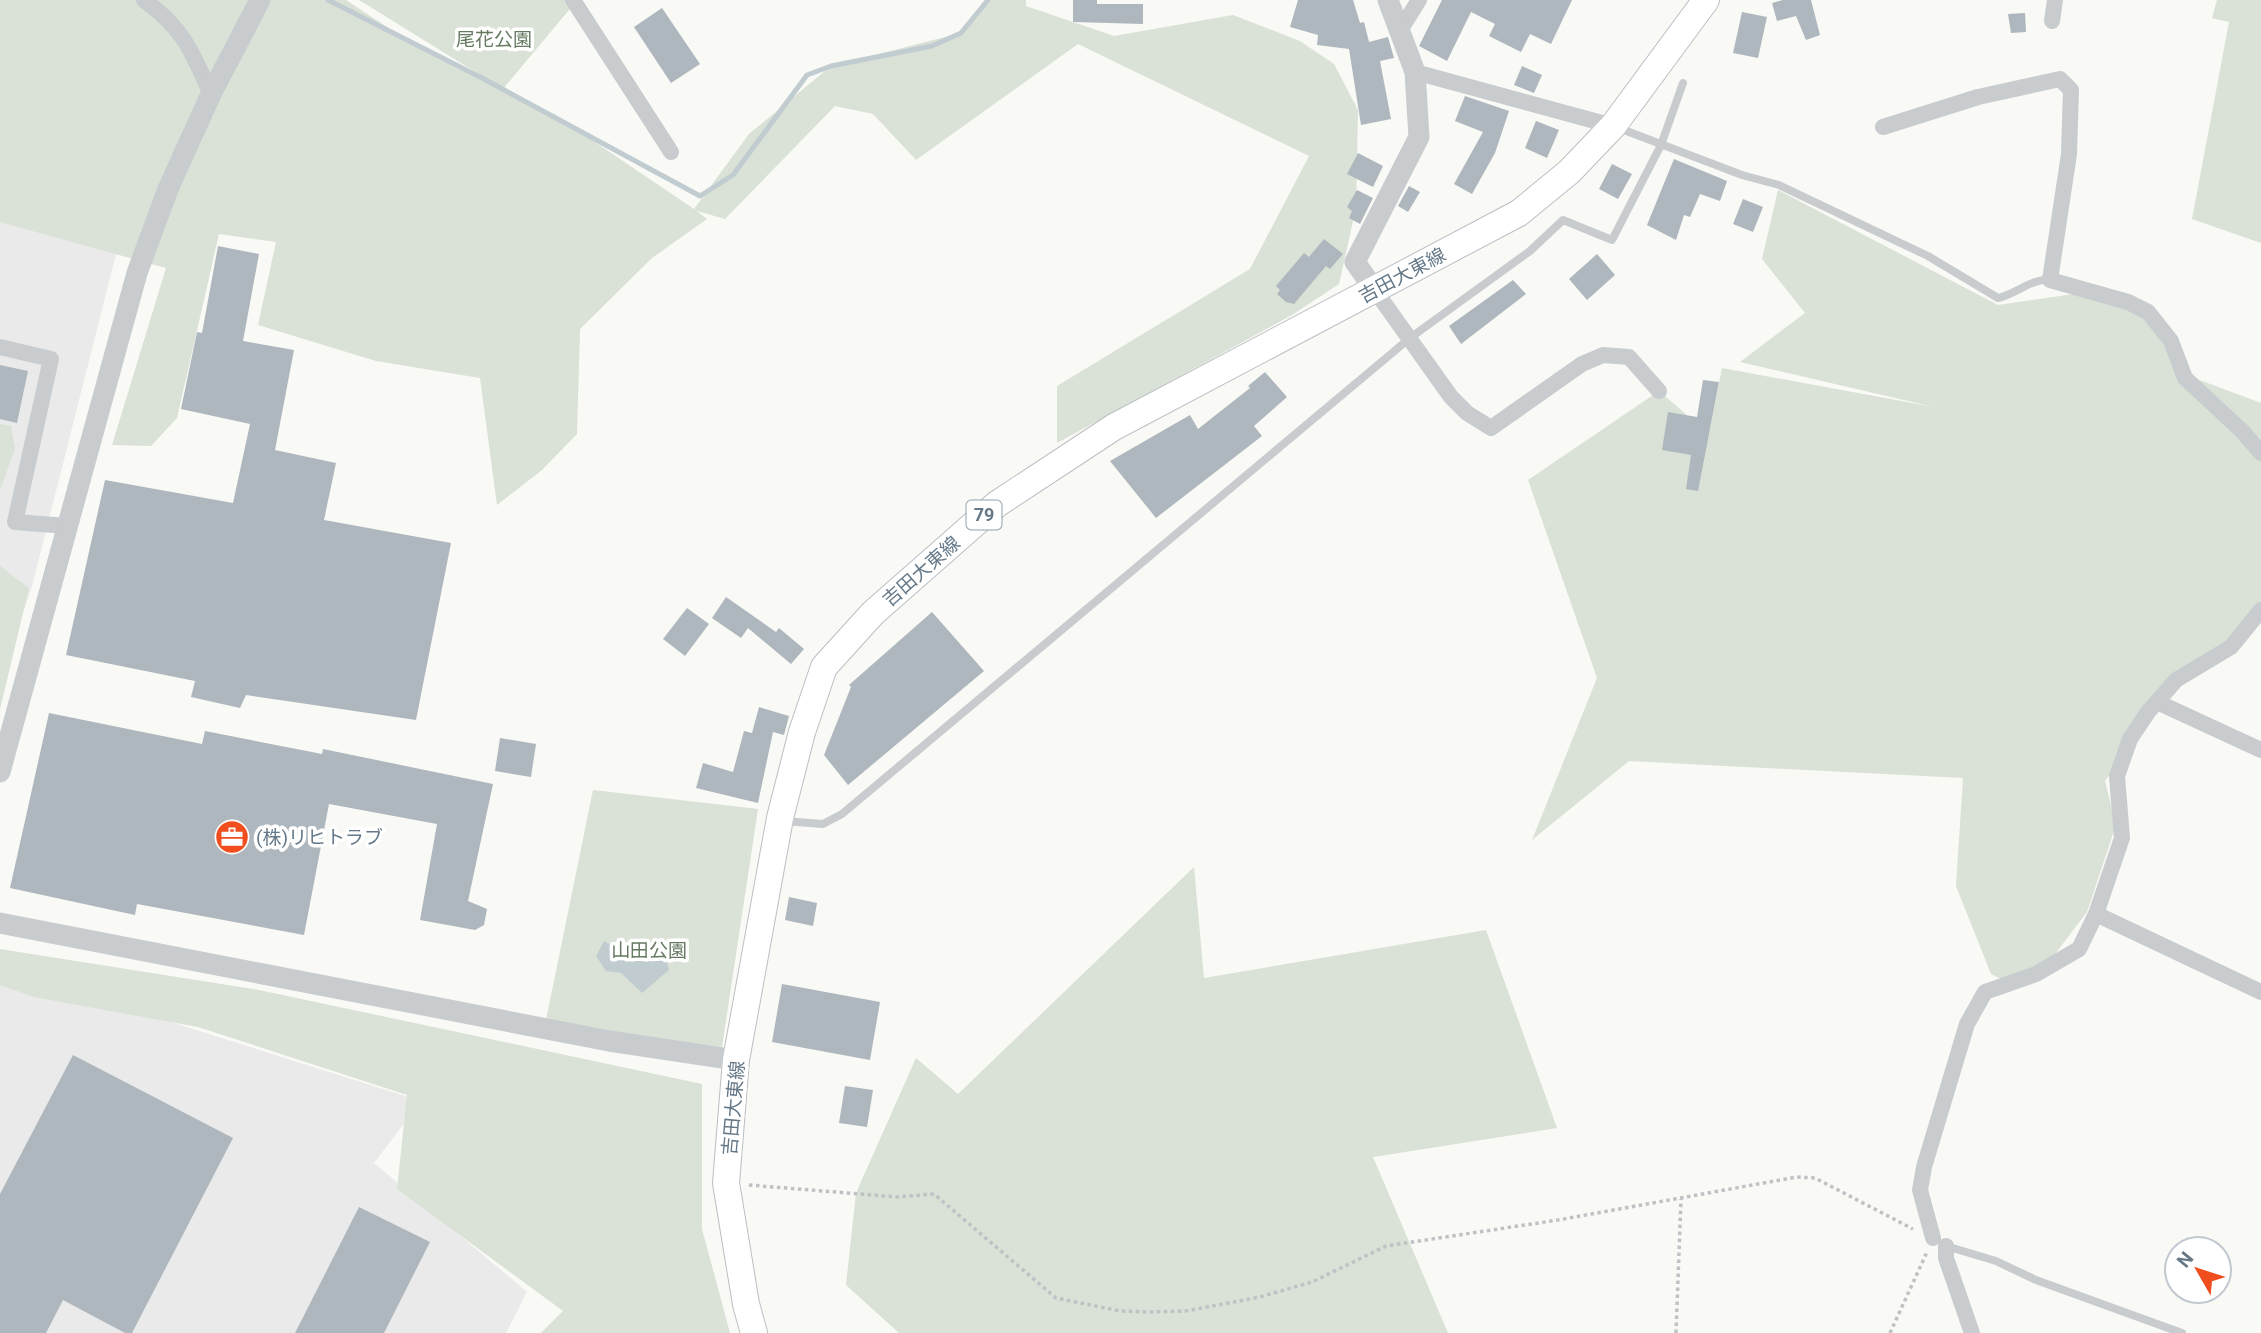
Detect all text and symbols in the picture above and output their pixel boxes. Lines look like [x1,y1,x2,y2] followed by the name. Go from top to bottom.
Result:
[456,28,532,51] park label: 尾花公園
[1355,243,1450,308] street label: 吉田大東線
[967,500,1002,530] road number: 79
[878,532,965,611] street label: 吉田大東線
[213,818,251,856] office icon: (株)リヒトラブ
[256,826,383,849] place label: (株)リヒトラブ
[611,939,687,962] park label: 山田公園
[718,1060,749,1156] street label: 吉田大東線
[2163,1235,2233,1305] north arrow
[2172,1247,2198,1272] text: N

